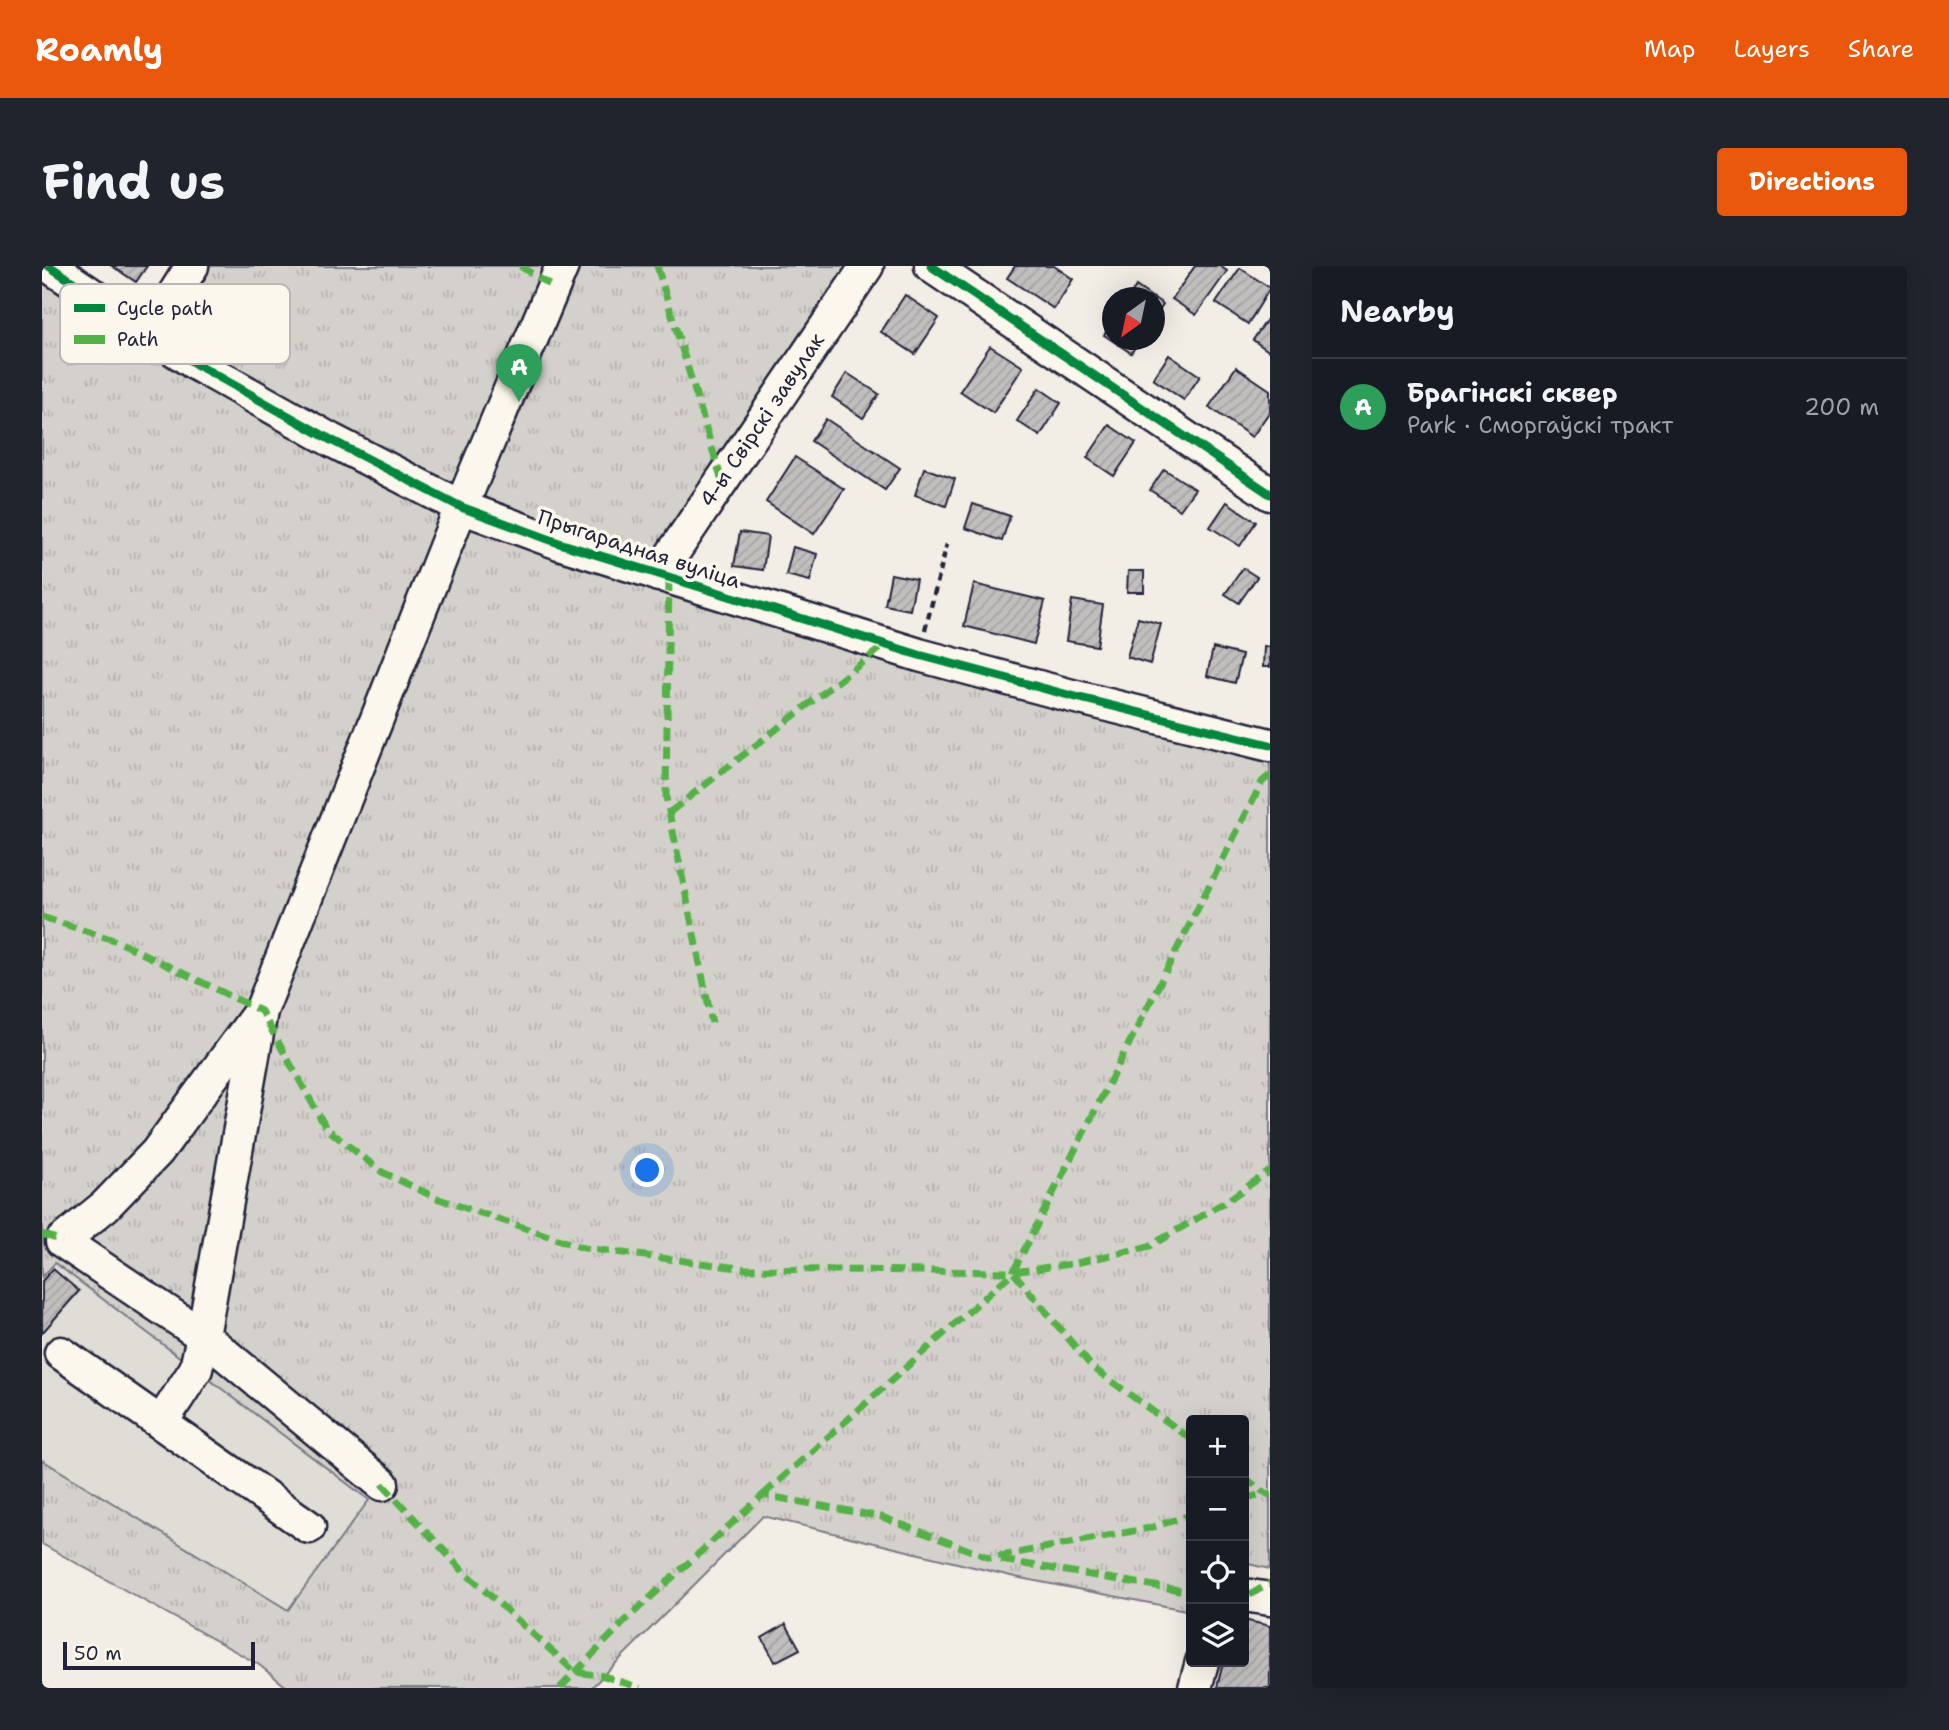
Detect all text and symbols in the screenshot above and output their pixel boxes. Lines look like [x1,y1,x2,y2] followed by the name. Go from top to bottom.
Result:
[35,27,163,72] text: Roamly
[1644,33,1695,65] text: Map
[1733,33,1810,65] text: Layers
[1848,33,1914,65] text: Share
[1717,148,1907,216] button: Directions
[42,149,225,215] text: Find us
[60,284,290,364] legend
[1102,287,1165,350] north arrow
[1340,291,1455,332] text: Nearby
[117,296,213,321] text: Cycle path
[117,327,159,352] text: Path
[693,327,831,513] street label: 4-ы Свірскі завулак
[496,344,542,402] pin: A
[1407,375,1617,410] text: Брагінскі сквер
[1354,392,1372,422] text: A
[1804,392,1879,422] text: 200 m
[1407,410,1673,440] text: Park · Сморгаўскі тракт
[534,503,744,595] street label: Прыгарадная вуліца
[630,1153,664,1187] your location
[1186,1415,1249,1667] map controls
[1186,1415,1249,1478] button: +
[1186,1478,1249,1541] button: −
[1186,1541,1249,1604] button: locate
[1186,1604,1249,1667] button: layers
[63,1639,256,1671] scale bar
[74,1641,122,1666] text: 50 m

